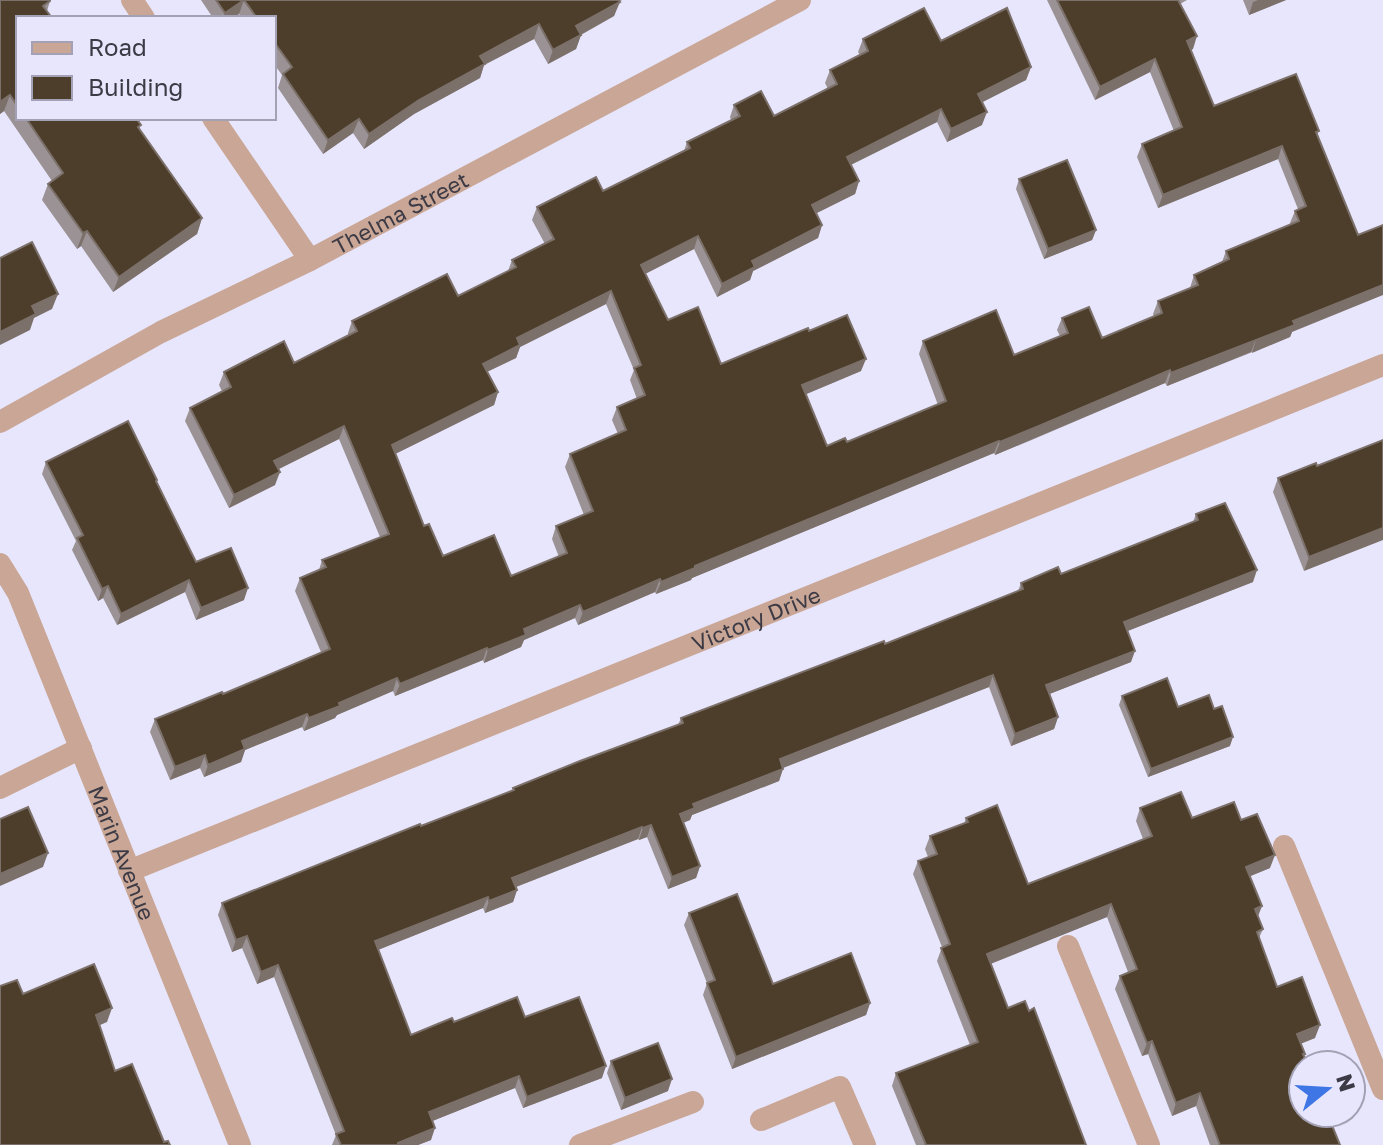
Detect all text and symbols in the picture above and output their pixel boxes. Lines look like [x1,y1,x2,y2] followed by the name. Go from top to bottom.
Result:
[16,16,276,120] legend
[88,32,147,61] text: Road
[88,72,183,101] text: Building
[328,165,473,259] street label: Thelma Street
[688,580,824,656] street label: Victory Drive
[83,781,162,924] street label: Marin Avenue
[1287,1049,1367,1129] north arrow
[1331,1071,1362,1095] text: N

